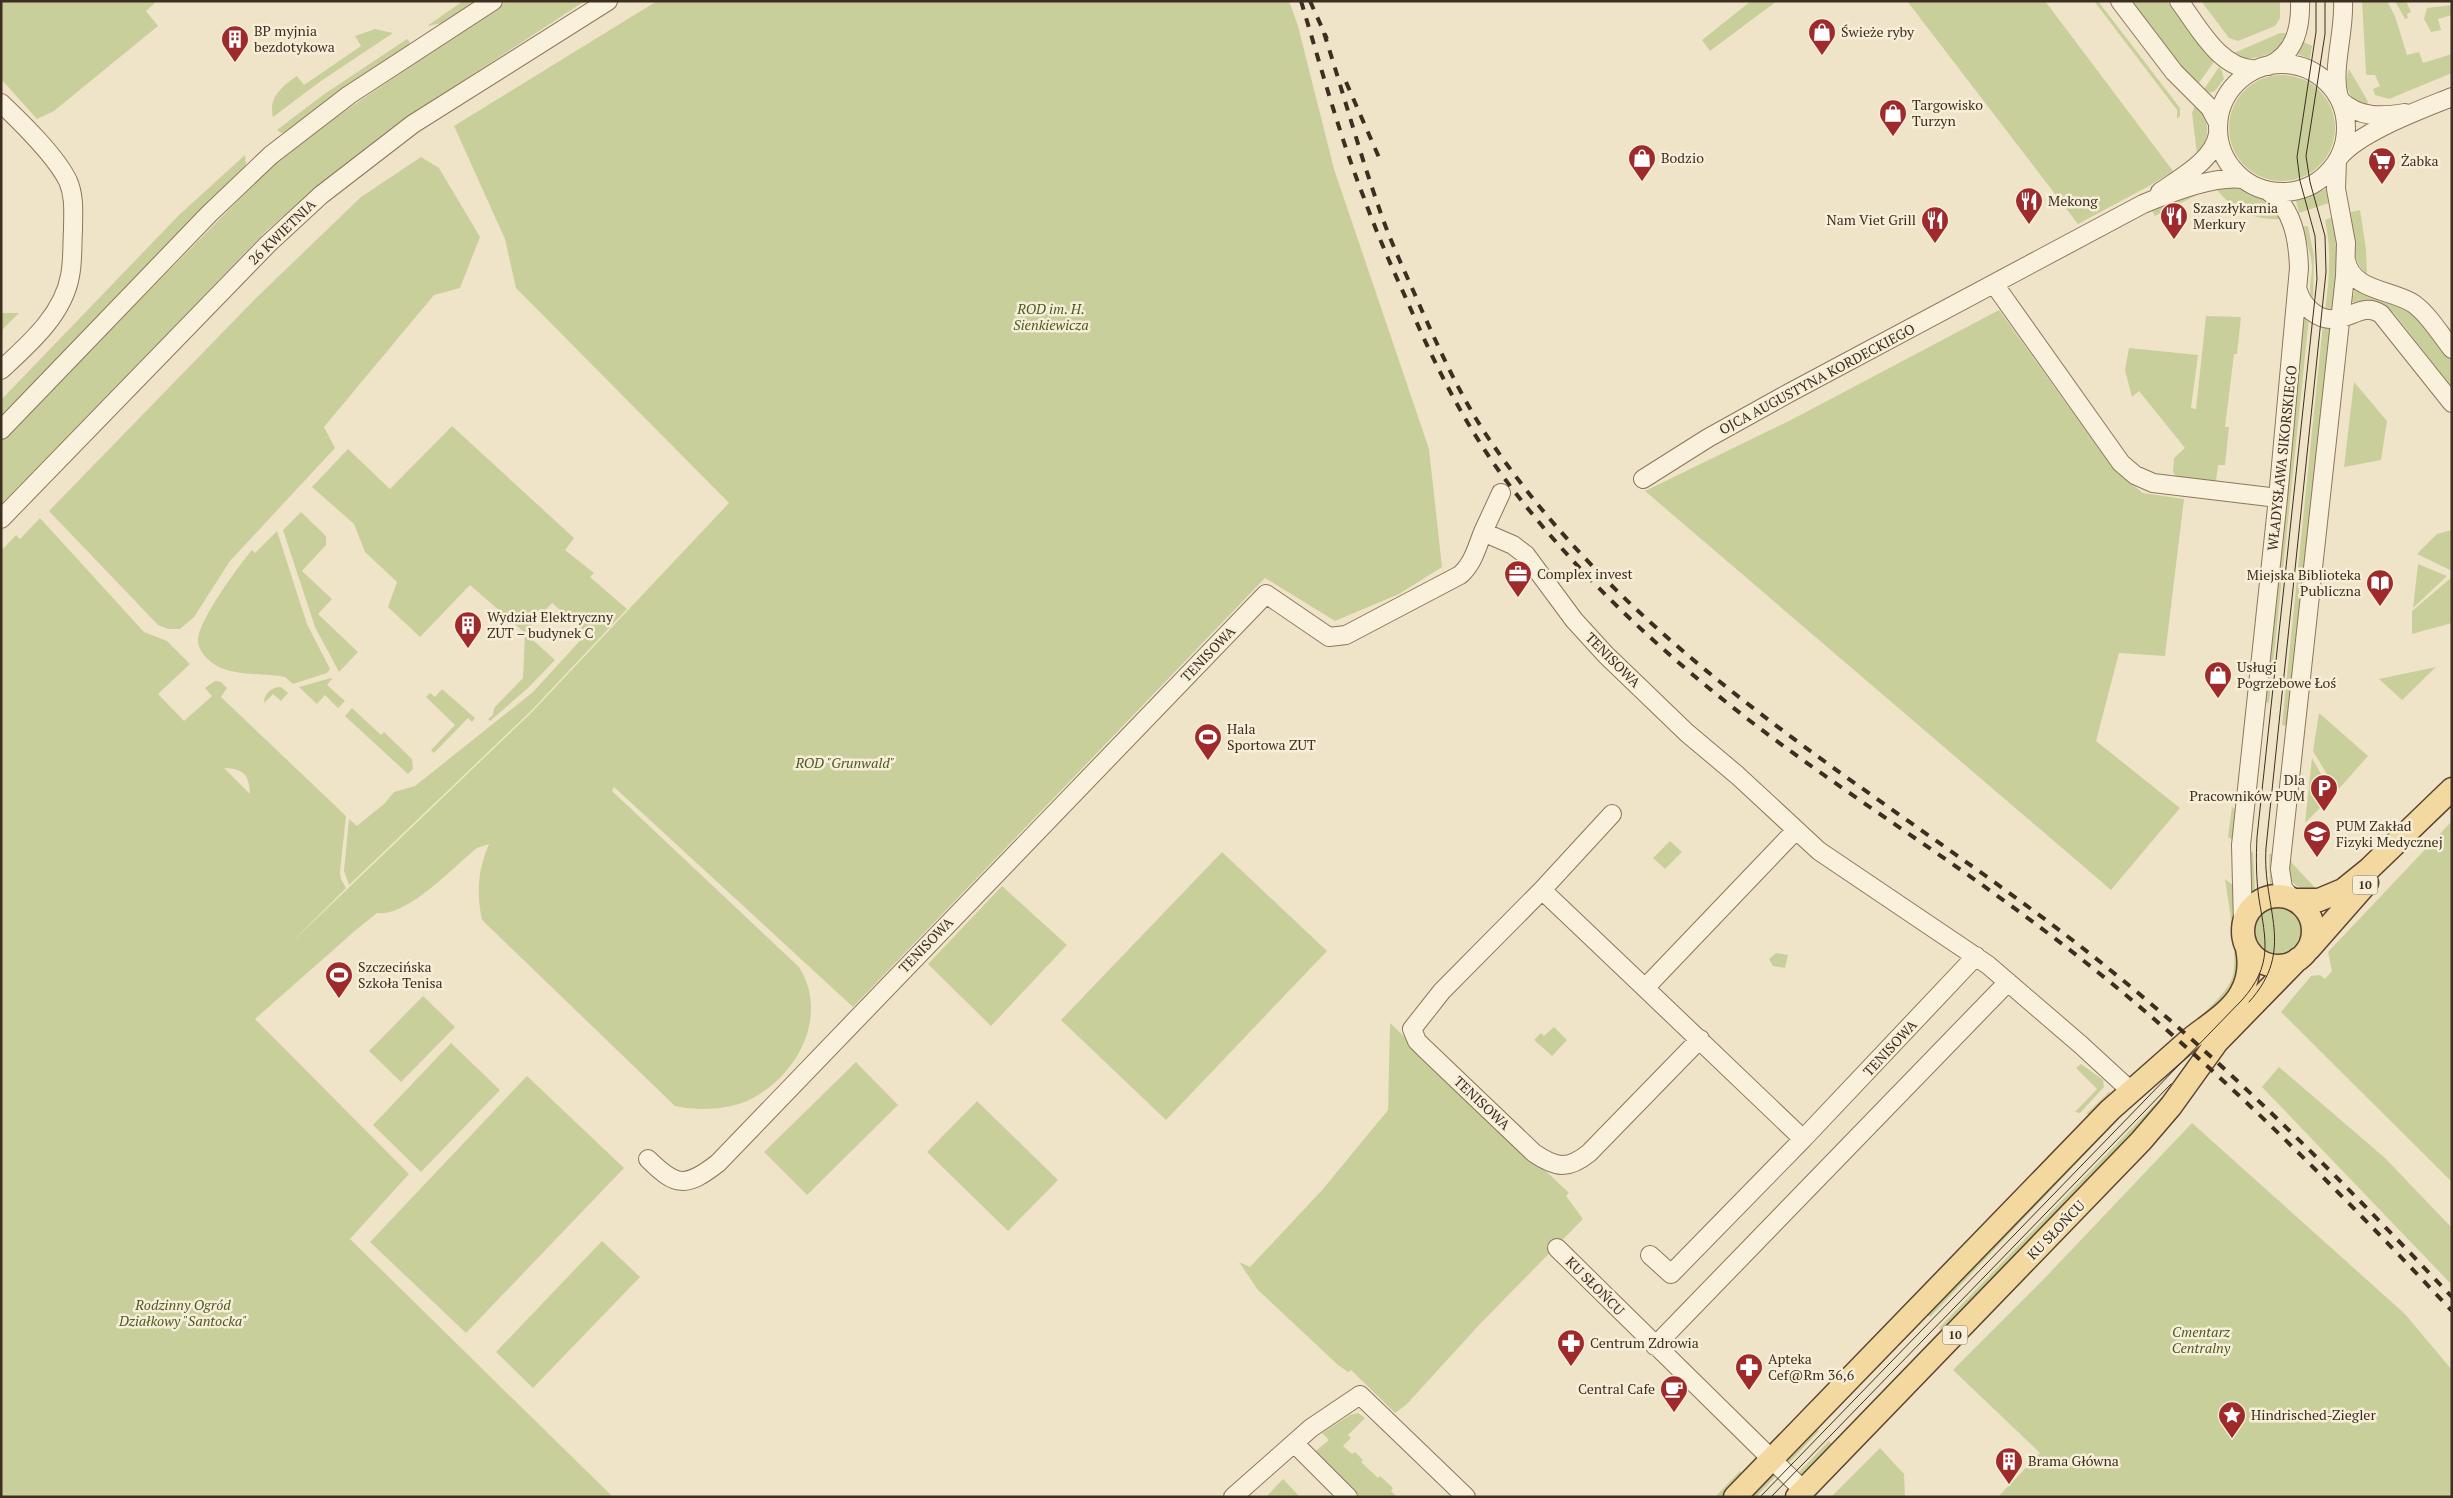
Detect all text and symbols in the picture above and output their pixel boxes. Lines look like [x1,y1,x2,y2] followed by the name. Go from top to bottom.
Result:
[1807,17,1837,56] shop icon: Świeże ryby
[254,21,335,56] place label: BP myjnia bezdotykowa
[1841,22,1915,41] place label: Świeże ryby
[220,24,250,63] building icon: BP myjnia bezdotykowa
[1912,95,1983,130] place label: Targowisko Turzyn
[1878,98,1908,137] shop icon: Targowisko Turzyn
[1627,143,1657,182] shop icon: Bodzio
[2367,146,2397,185] supermarket icon: Żabka
[1661,148,1704,167] place label: Bodzio
[2401,151,2439,170] place label: Żabka
[2014,186,2044,225] restaurant icon: Mekong
[2048,191,2098,210] place label: Mekong
[244,194,320,269] street label: 26 KWIETNIA
[2193,198,2278,233] place label: Szaszłykarnia Merkury
[2159,201,2189,240] restaurant icon: Szaszłykarnia Merkury
[1920,205,1950,244] restaurant icon: Nam Viet Grill
[1827,210,1916,229] place label: Nam Viet Grill
[1013,299,1089,334] park label: ROD im. H. Sienkiewicza
[1715,319,1918,438] street label: OJCA AUGUSTYNA KORDECKIEGO
[2262,364,2301,552] street label: WŁADYSŁAWA SIKORSKIEGO
[1503,559,1533,598] office icon: Complex invest
[1537,564,1634,583] place label: Complex invest
[2247,565,2361,600] place label: Miejska Biblioteka Publiczna
[2365,568,2395,607] library icon: Miejska Biblioteka Publiczna
[487,607,614,642] place label: Wydział Elektryczny ZUT – budynek C
[453,610,483,649] building icon: Wydział Elektryczny ZUT – budynek C
[1176,621,1239,686] street label: TENISOWA
[1582,628,1645,692] street label: TENISOWA
[2237,657,2336,692] place label: Usługi Pogrzebowe Łoś
[2203,660,2233,699] shop icon: Usługi Pogrzebowe Łoś
[1227,719,1316,754] place label: Hala Sportowa ZUT
[1193,722,1223,761] sports icon: Hala Sportowa ZUT
[794,753,895,772] park label: ROD "Grunwald"
[2190,770,2305,805] place label: Dla Pracowników PUM
[2309,773,2339,812] parking icon: Dla Pracowników PUM
[2336,816,2443,851] place label: PUM Zakład Fizyki Medycznej
[2302,819,2332,858] school or university icon: PUM Zakład Fizyki Medycznej
[2352,876,2378,894] road number: 10
[894,912,957,977] street label: TENISOWA
[358,957,443,992] place label: Szczecińska Szkoła Tenisa
[324,960,354,999] sports icon: Szczecińska Szkoła Tenisa
[1859,1015,1921,1080] street label: TENISOWA
[1450,1072,1515,1134] street label: TENISOWA
[2022,1195,2089,1263] street label: KU SŁOŃCU
[1562,1252,1629,1320] street label: KU SŁOŃCU
[118,1295,247,1330] park label: Rodzinny Ogród Działkowy "Santocka"
[2172,1322,2231,1357] park label: Cmentarz Centralny
[1942,1326,1968,1344] road number: 10
[1556,1328,1586,1367] pharmacy icon: Centrum Zdrowia
[1590,1333,1699,1352] place label: Centrum Zdrowia
[1768,1349,1855,1384] place label: Apteka Cef@Rm 36,6
[1734,1352,1764,1391] pharmacy icon: Apteka Cef@Rm 36,6
[1659,1374,1689,1413] cafe icon: Central Cafe
[1578,1379,1655,1398] place label: Central Cafe
[2217,1400,2247,1439] place icon: Hindrisched-Ziegler
[2251,1405,2376,1424] place label: Hindrisched-Ziegler
[1994,1446,2024,1485] building icon: Brama Główna
[2028,1451,2119,1470] place label: Brama Główna

